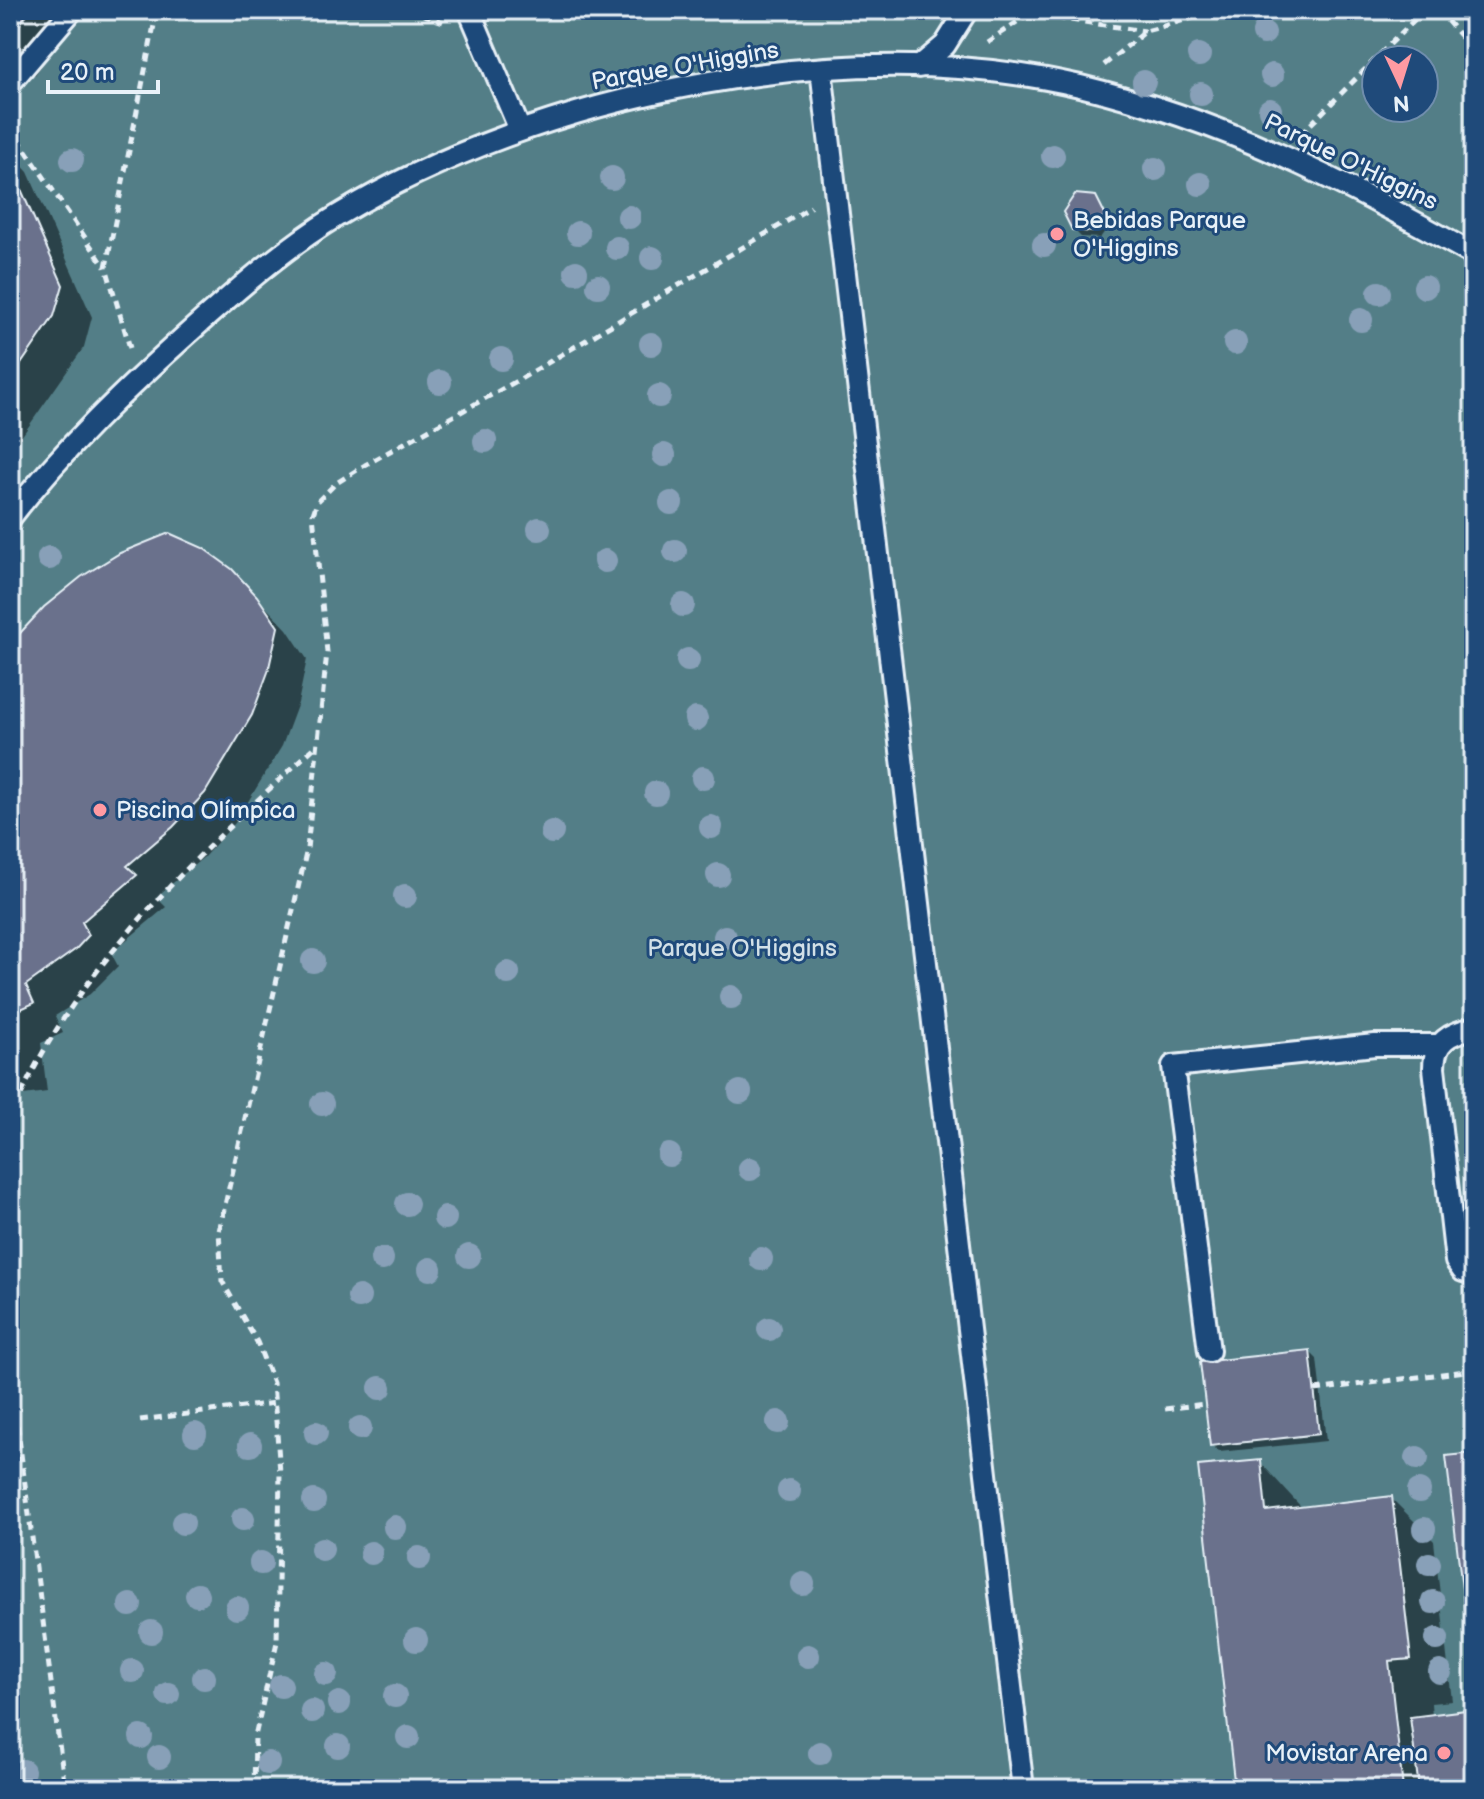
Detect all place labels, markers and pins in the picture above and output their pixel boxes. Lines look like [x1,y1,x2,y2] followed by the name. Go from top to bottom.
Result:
[1073,206,1246,263] place label: Bebidas Parque O'Higgins
[1048,225,1066,243] marker: Bebidas Parque O'Higgins
[116,796,296,825] place label: Piscina Olímpica
[91,801,109,819] marker: Piscina Olímpica
[1265,1739,1428,1768] place label: Movistar Arena
[1435,1744,1453,1762] marker: Movistar Arena

